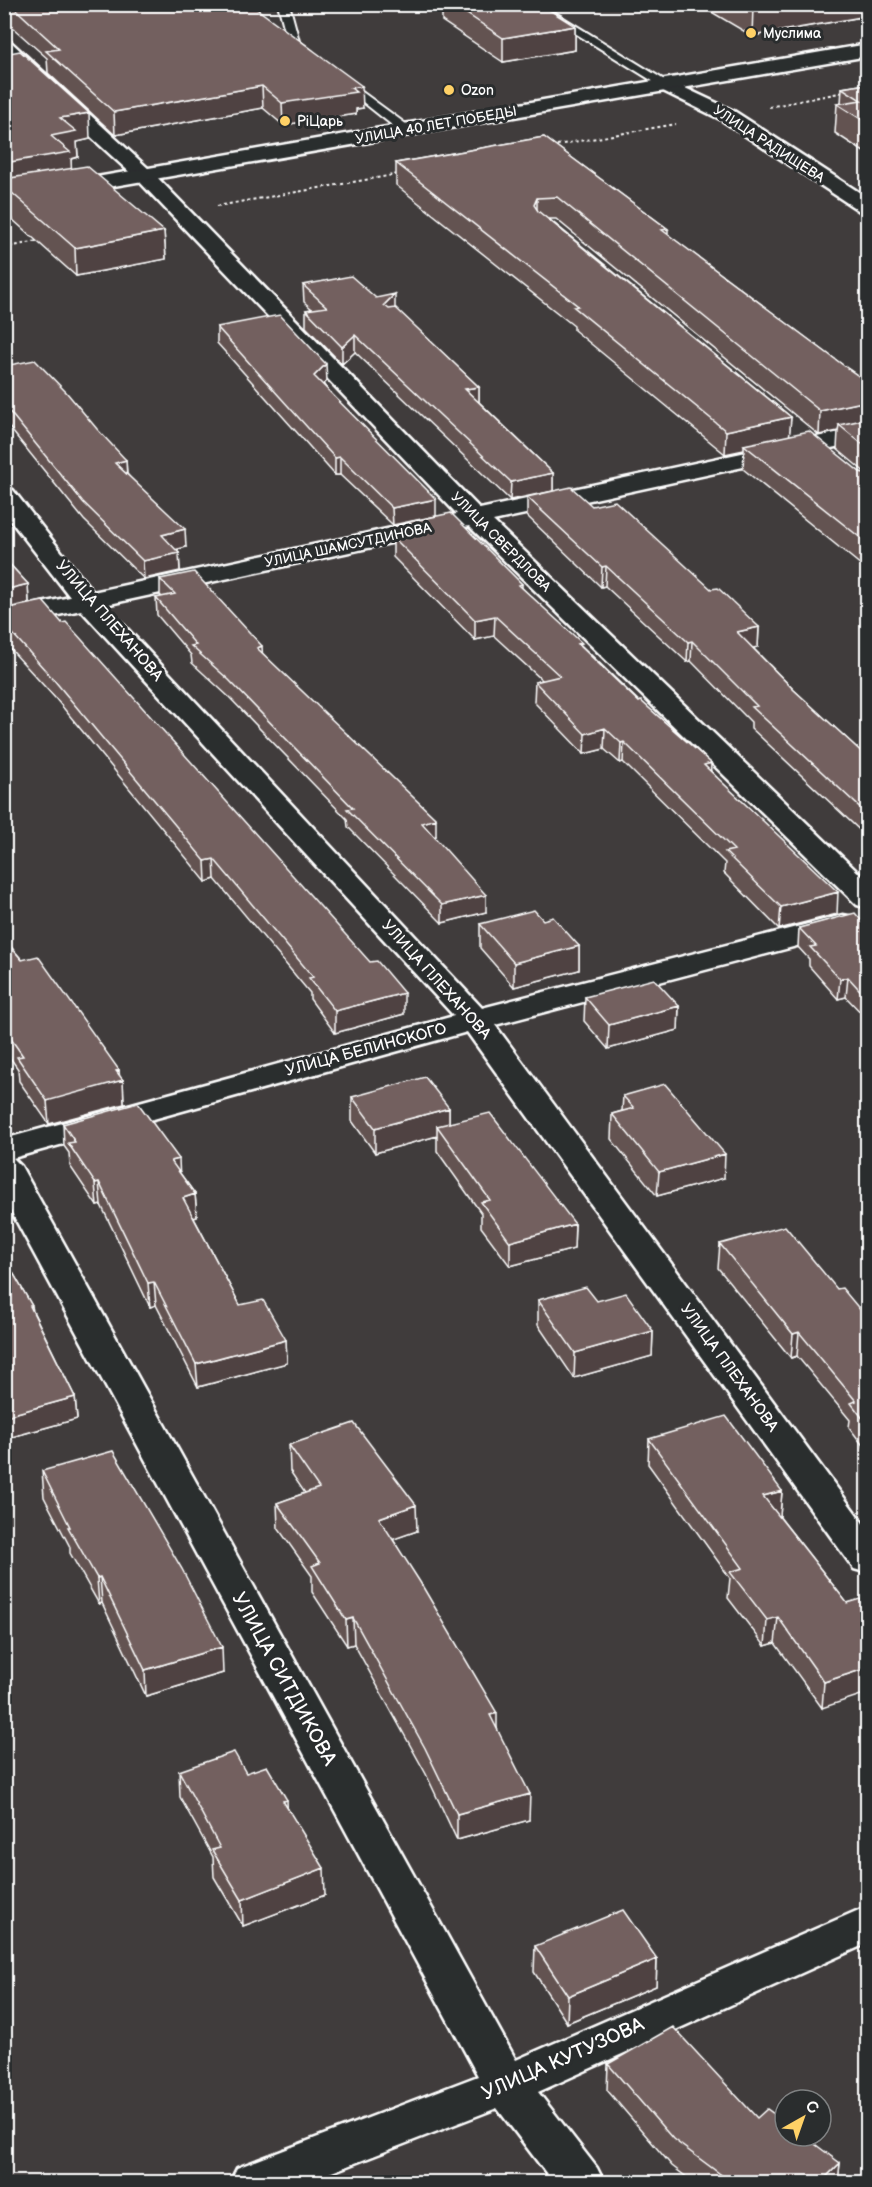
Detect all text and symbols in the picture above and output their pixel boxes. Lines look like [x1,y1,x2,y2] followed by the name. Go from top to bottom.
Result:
[763,25,822,42] place label: Муслима
[744,26,758,40] marker: Муслима
[461,82,494,99] place label: Ozon
[442,83,456,97] marker: Ozon
[354,102,518,148] street label: УЛИЦА 40 ЛЕТ ПОБЕДЫ
[710,102,828,187] street label: УЛИЦА РАДИЩЕВА
[297,113,343,130] place label: PiЦарь
[278,114,292,128] marker: PiЦарь
[448,489,555,596] street label: УЛИЦА СВЕРДЛОВА
[263,519,433,571] street label: УЛИЦА ШАМСУТДИНОВА
[51,557,167,686] street label: УЛИЦА ПЛЕХАНОВА
[377,916,495,1044] street label: УЛИЦА ПЛЕХАНОВА
[283,1019,449,1081] street label: УЛИЦА БЕЛИНСКОГО
[676,1300,782,1436] street label: УЛИЦА ПЛЕХАНОВА
[226,1588,342,1770] street label: УЛИЦА СИТДИКОВА
[478,2012,649,2106] street label: УЛИЦА КУТУЗОВА
[773,2088,833,2148] north arrow
[801,2097,822,2119] text: С

